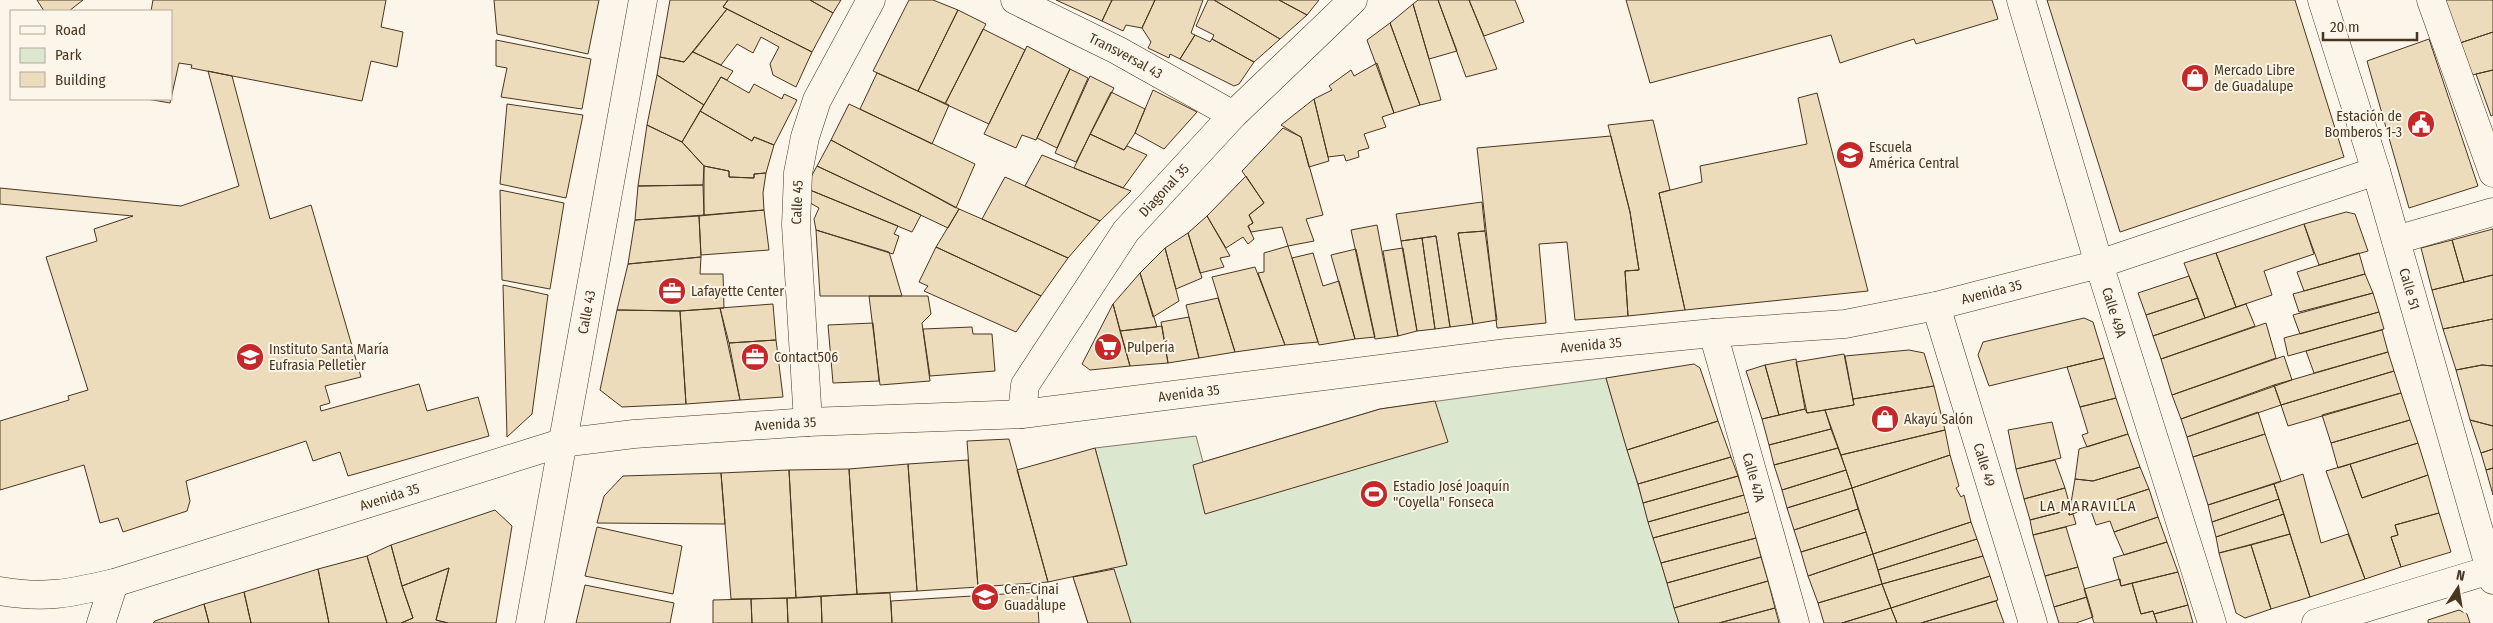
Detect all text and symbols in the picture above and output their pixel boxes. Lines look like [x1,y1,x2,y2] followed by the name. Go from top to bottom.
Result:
[10,10,172,100] legend
[2323,10,2417,42] scale bar
[2330,18,2360,36] text: 20 m
[55,21,86,39] text: Road
[1086,29,1166,82] street label: Transversal 43
[55,46,82,64] text: Park
[2214,62,2295,95] place label: Mercado Libre de Guadalupe
[2180,63,2210,93] shop icon: Mercado Libre de Guadalupe
[55,71,106,89] text: Building
[2325,108,2402,141] place label: Estación de Bomberos 1-3
[2406,109,2436,139] public building icon: Estación de Bomberos 1-3
[1869,139,1959,172] place label: Escuela América Central
[1835,140,1865,170] school or university icon: Escuela América Central
[1135,160,1192,220] street label: Diagonal 35
[788,180,806,225] street label: Calle 45
[2396,266,2424,312] street label: Calle 51
[657,276,687,306] office icon: Lafayette Center
[1959,276,2024,308] street label: Avenida 35
[691,283,784,300] place label: Lafayette Center
[2098,285,2130,340] street label: Calle 49A
[574,289,599,335] street label: Calle 43
[1093,332,1123,362] supermarket icon: Pulpería
[1559,333,1623,356] street label: Avenida 35
[1127,339,1175,356] place label: Pulpería
[269,341,389,374] place label: Instituto Santa María Eufrasia Pelletier
[235,342,265,372] school or university icon: Instituto Santa María Eufrasia Pelletier
[740,342,770,372] office icon: Contact506
[774,349,838,366] place label: Contact506
[1157,381,1221,405] street label: Avenida 35
[1870,404,1900,434] shop icon: Akayú Salón
[1904,411,1973,428] place label: Akayú Salón
[754,413,817,434] street label: Avenida 35
[1970,441,1999,489] street label: Calle 49
[1739,451,1769,505] street label: Calle 47A
[1393,478,1510,511] place label: Estadio José Joaquín "Coyella" Fonseca
[357,479,422,514] street label: Avenida 35
[1359,479,1389,509] sports icon: Estadio José Joaquín "Coyella" Fonseca
[2039,497,2137,515] district label: LA MARAVILLA
[2433,563,2483,613] north arrow
[2455,567,2466,585] text: N
[1004,581,1066,614] place label: Cen-Cinai Guadalupe
[970,582,1000,612] school or university icon: Cen-Cinai Guadalupe

